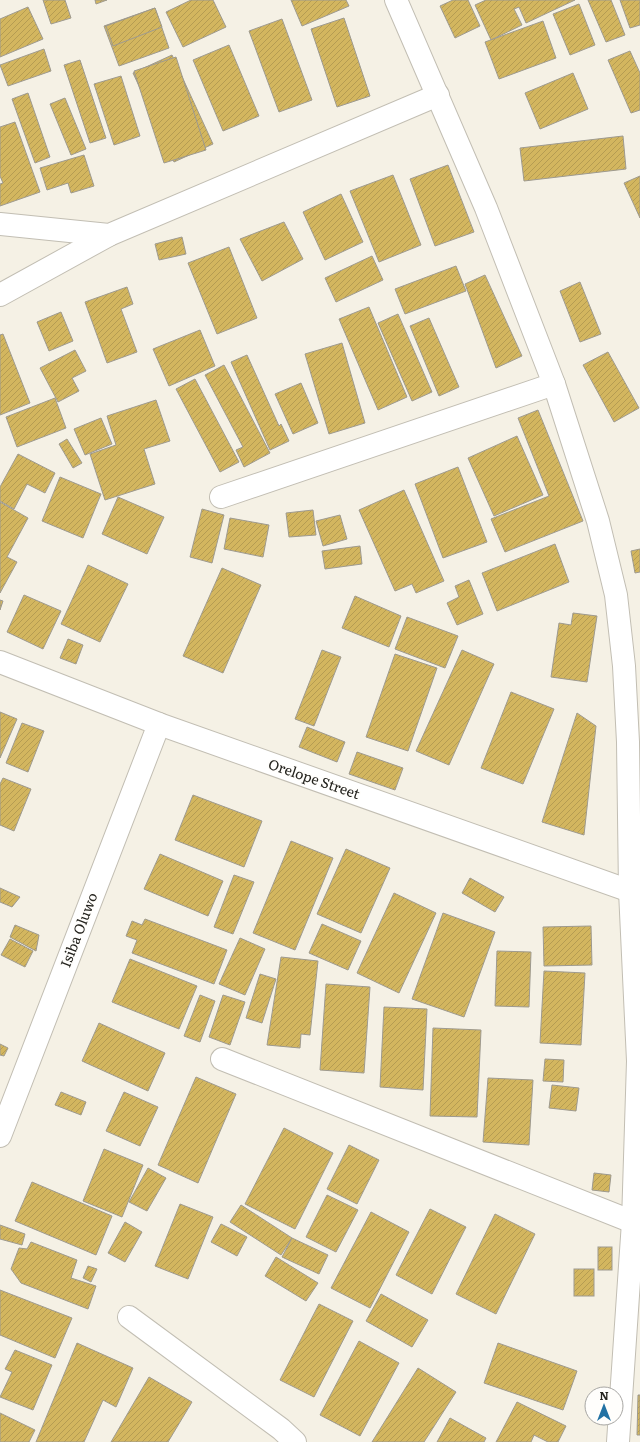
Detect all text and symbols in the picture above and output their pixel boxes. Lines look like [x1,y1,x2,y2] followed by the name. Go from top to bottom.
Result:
[266,753,363,803] street label: Orelope Street
[55,889,102,970] street label: Isiba Oluwo
[584,1386,624,1426] north arrow
[599,1387,609,1403] text: N

